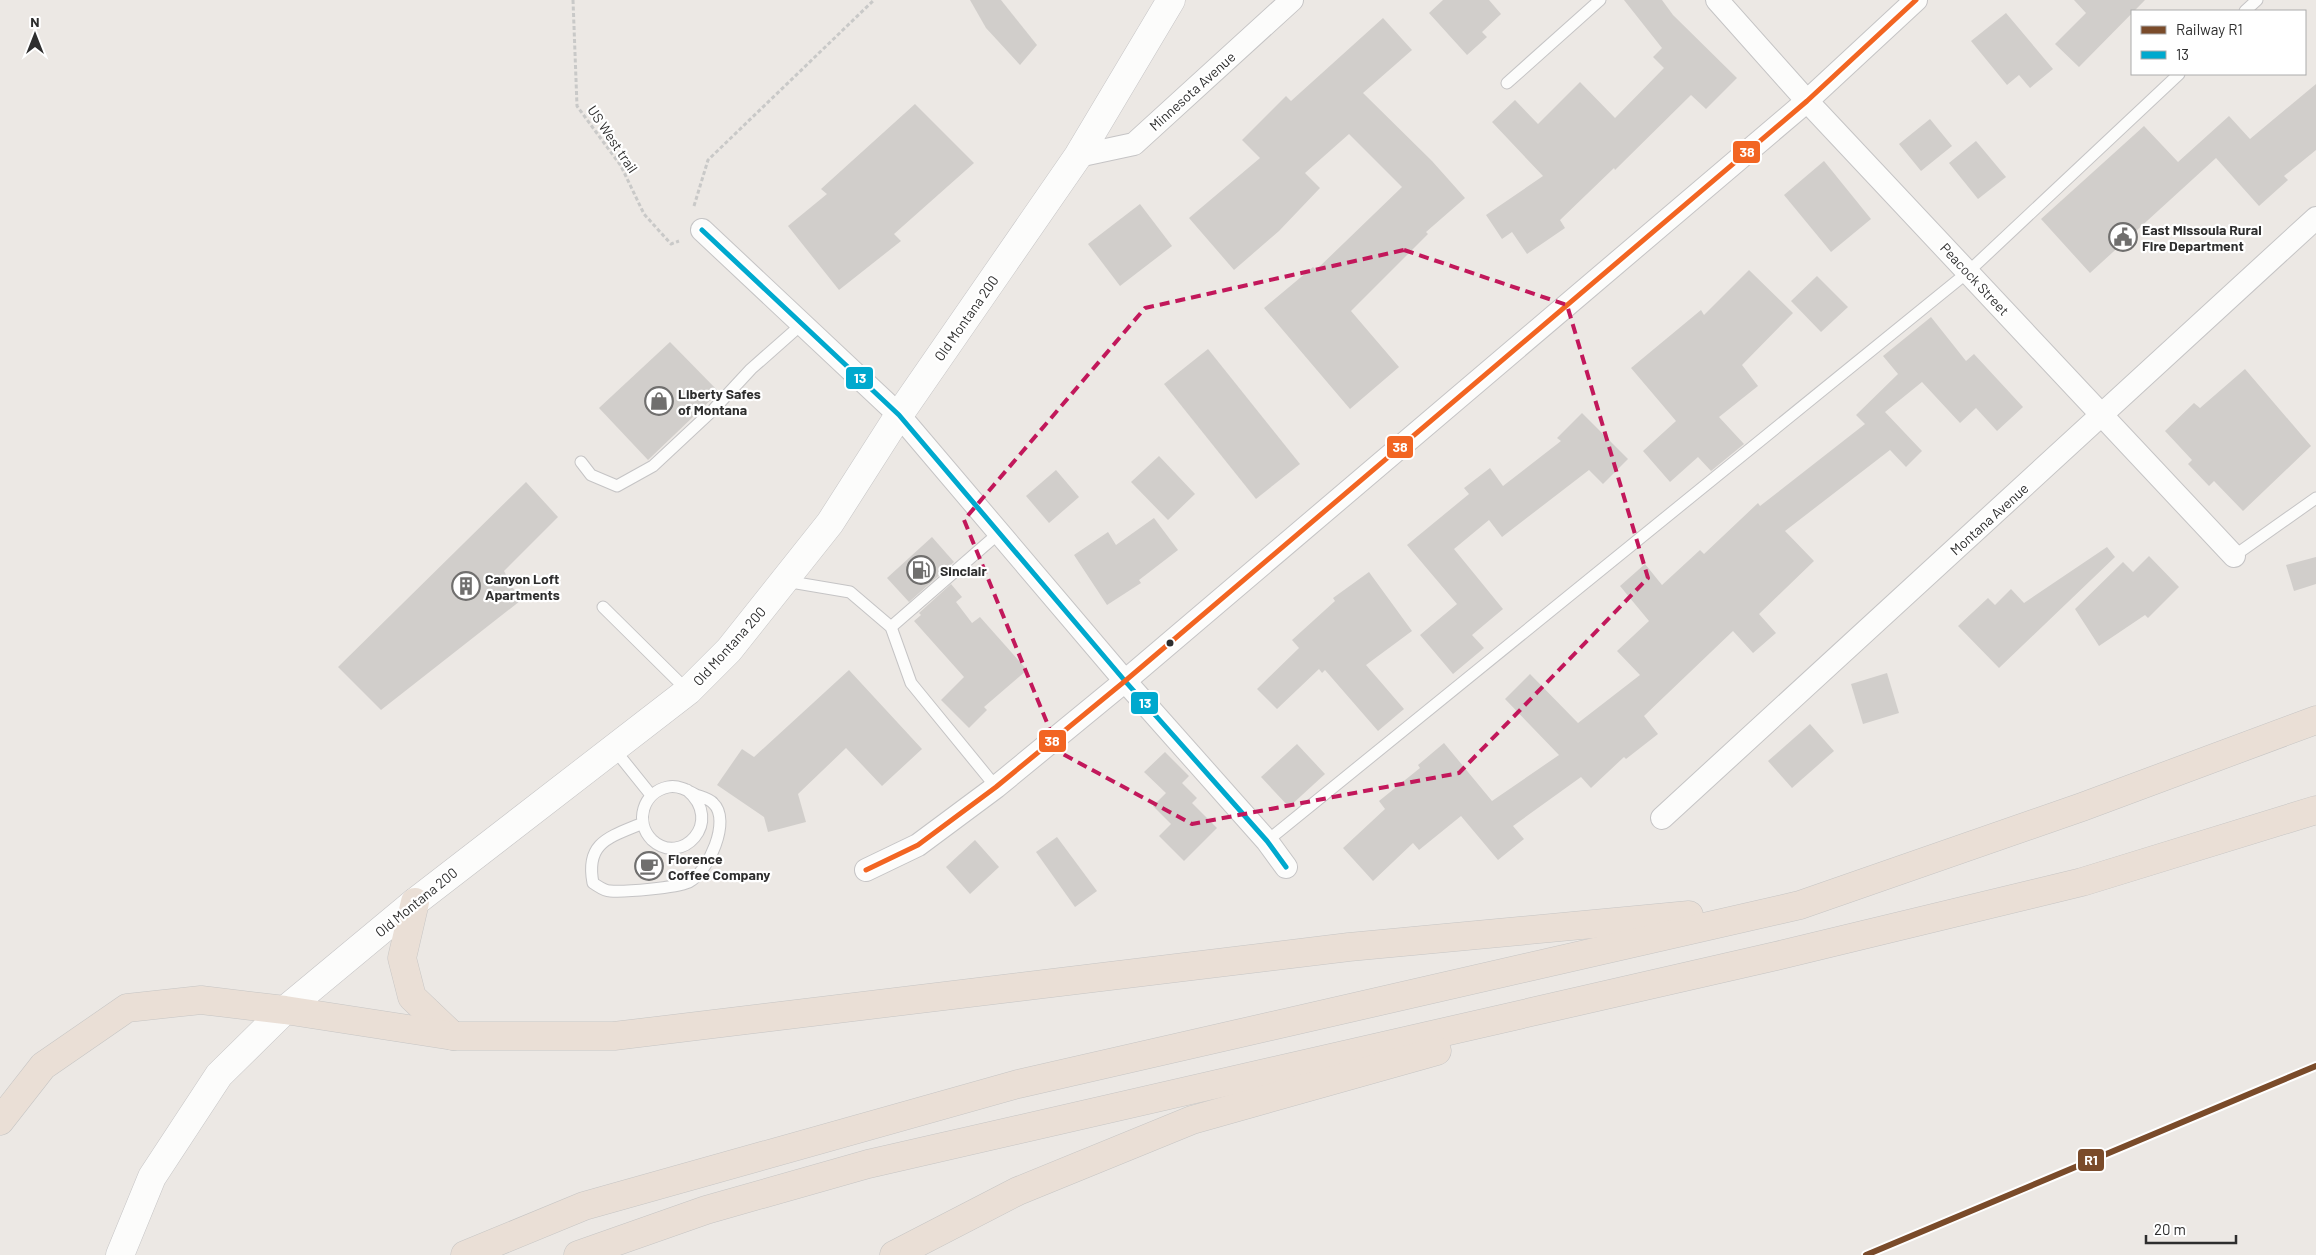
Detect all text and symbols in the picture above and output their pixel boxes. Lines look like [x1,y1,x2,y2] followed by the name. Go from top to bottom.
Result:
[10,10,60,60] north arrow
[2131,10,2306,75] legend
[30,13,40,30] text: N
[2176,20,2243,38] text: Railway R1
[2176,45,2189,63] text: 13
[1146,48,1238,134] street label: Minnesota Avenue
[584,102,642,176] street label: US West trail
[1732,140,1761,164] line badge: 38
[1739,143,1755,160] text: 38
[2142,221,2262,254] place label: East Missoula Rural Fire Department
[2108,222,2138,252] public building icon: East Missoula Rural Fire Department
[1937,239,2013,319] street label: Peacock Street
[930,272,1002,364] street label: Old Montana 200
[845,366,874,390] line badge: 13
[854,369,866,386] text: 13
[678,385,761,418] place label: Liberty Safes of Montana
[644,386,674,416] shop icon: Liberty Safes of Montana
[1386,435,1414,459] line badge: 38
[1392,438,1408,455] text: 38
[1946,479,2032,559] street label: Montana Avenue
[906,555,936,585] fuel station icon: Sinclair
[940,562,987,579] place label: Sinclair
[485,570,560,603] place label: Canyon Loft Apartments
[451,571,481,601] building icon: Canyon Loft Apartments
[689,603,769,689] street label: Old Montana 200
[1165,638,1175,648] unlabelled marker
[1130,691,1159,715] line badge: 13
[1139,694,1151,711] text: 13
[1038,729,1067,753] line badge: 38
[1044,732,1060,749] text: 38
[668,850,770,883] place label: Florence Coffee Company
[634,851,664,881] cafe icon: Florence Coffee Company
[372,864,460,940] street label: Old Montana 200
[2077,1148,2105,1172] line badge: R1
[2084,1151,2098,1168] text: R1
[2146,1212,2236,1244] scale bar
[2154,1220,2186,1238] text: 20 m

